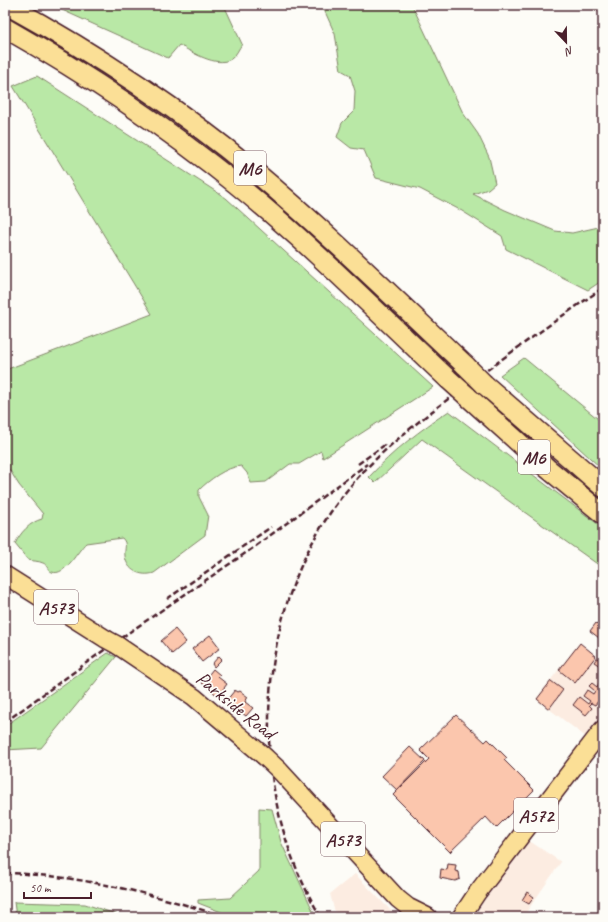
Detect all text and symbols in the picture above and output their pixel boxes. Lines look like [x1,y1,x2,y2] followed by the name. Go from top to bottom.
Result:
[546,22,586,62] north arrow
[562,44,576,60] text: N
[234,151,266,185] road number: M6
[518,440,550,474] road number: M6
[34,590,78,624] road number: A573
[191,666,283,747] street label: Parkside Road
[514,798,558,832] road number: A572
[321,822,365,856] road number: A573
[24,874,91,900] scale bar
[30,880,52,896] text: 50 m

